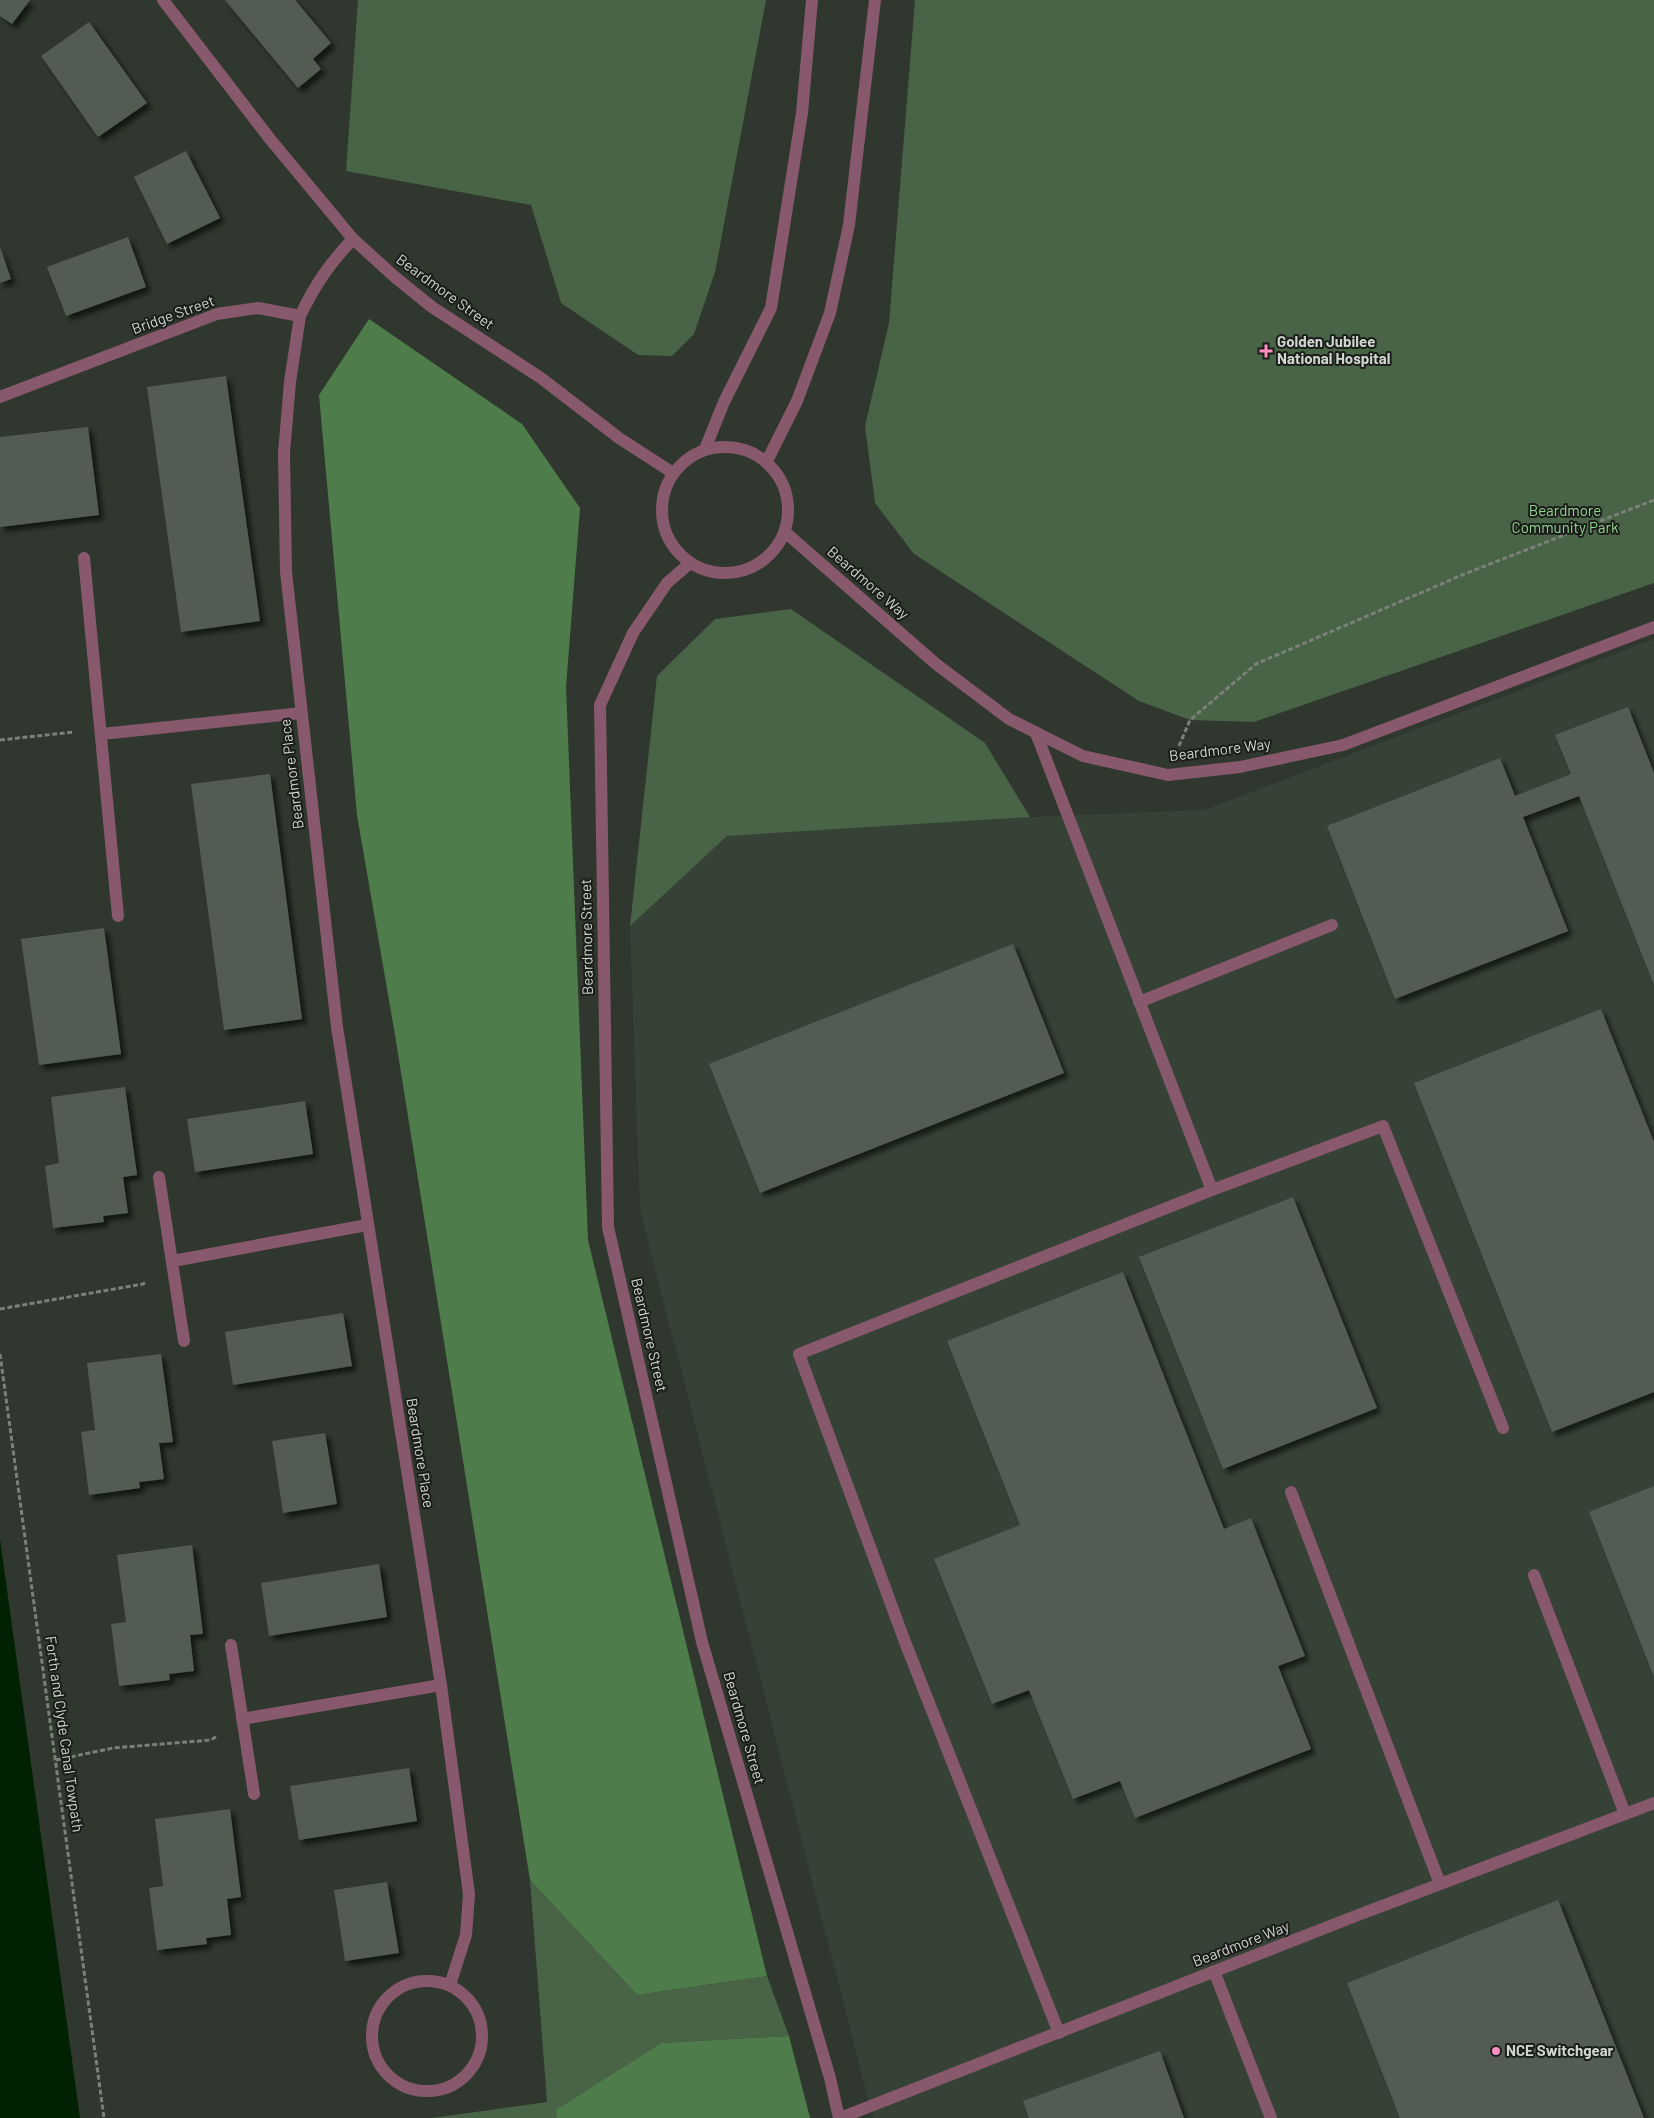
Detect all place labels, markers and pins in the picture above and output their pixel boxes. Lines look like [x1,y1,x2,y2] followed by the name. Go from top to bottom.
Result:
[1277,332,1390,367] place label: Golden Jubilee National Hospital
[1259,344,1273,358] marker: Golden Jubilee National Hospital
[1506,2041,1614,2059] place label: NCE Switchgear
[1490,2045,1502,2057] marker: NCE Switchgear

